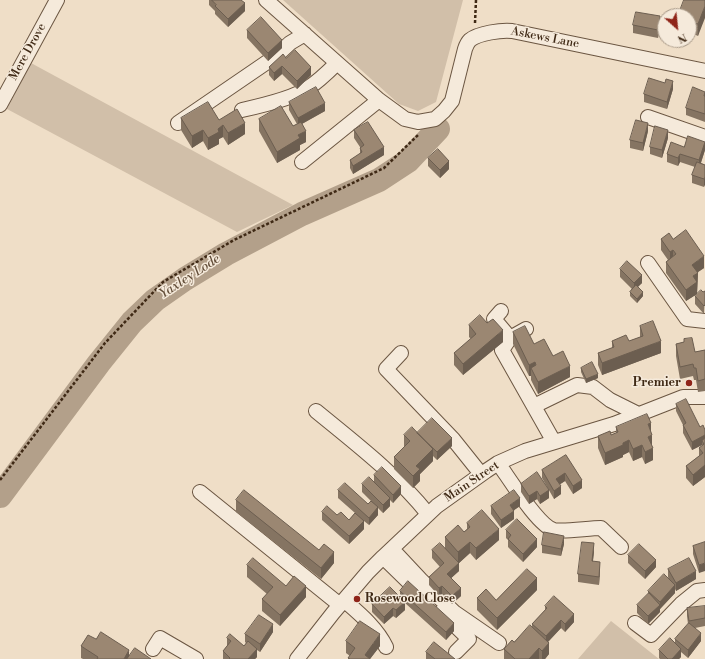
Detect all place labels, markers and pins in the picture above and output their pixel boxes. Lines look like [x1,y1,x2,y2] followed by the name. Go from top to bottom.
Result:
[633,376,681,390] place label: Premier
[684,378,694,388] marker: Premier
[365,592,455,606] place label: Rosewood Close
[352,594,362,604] marker: Rosewood Close

